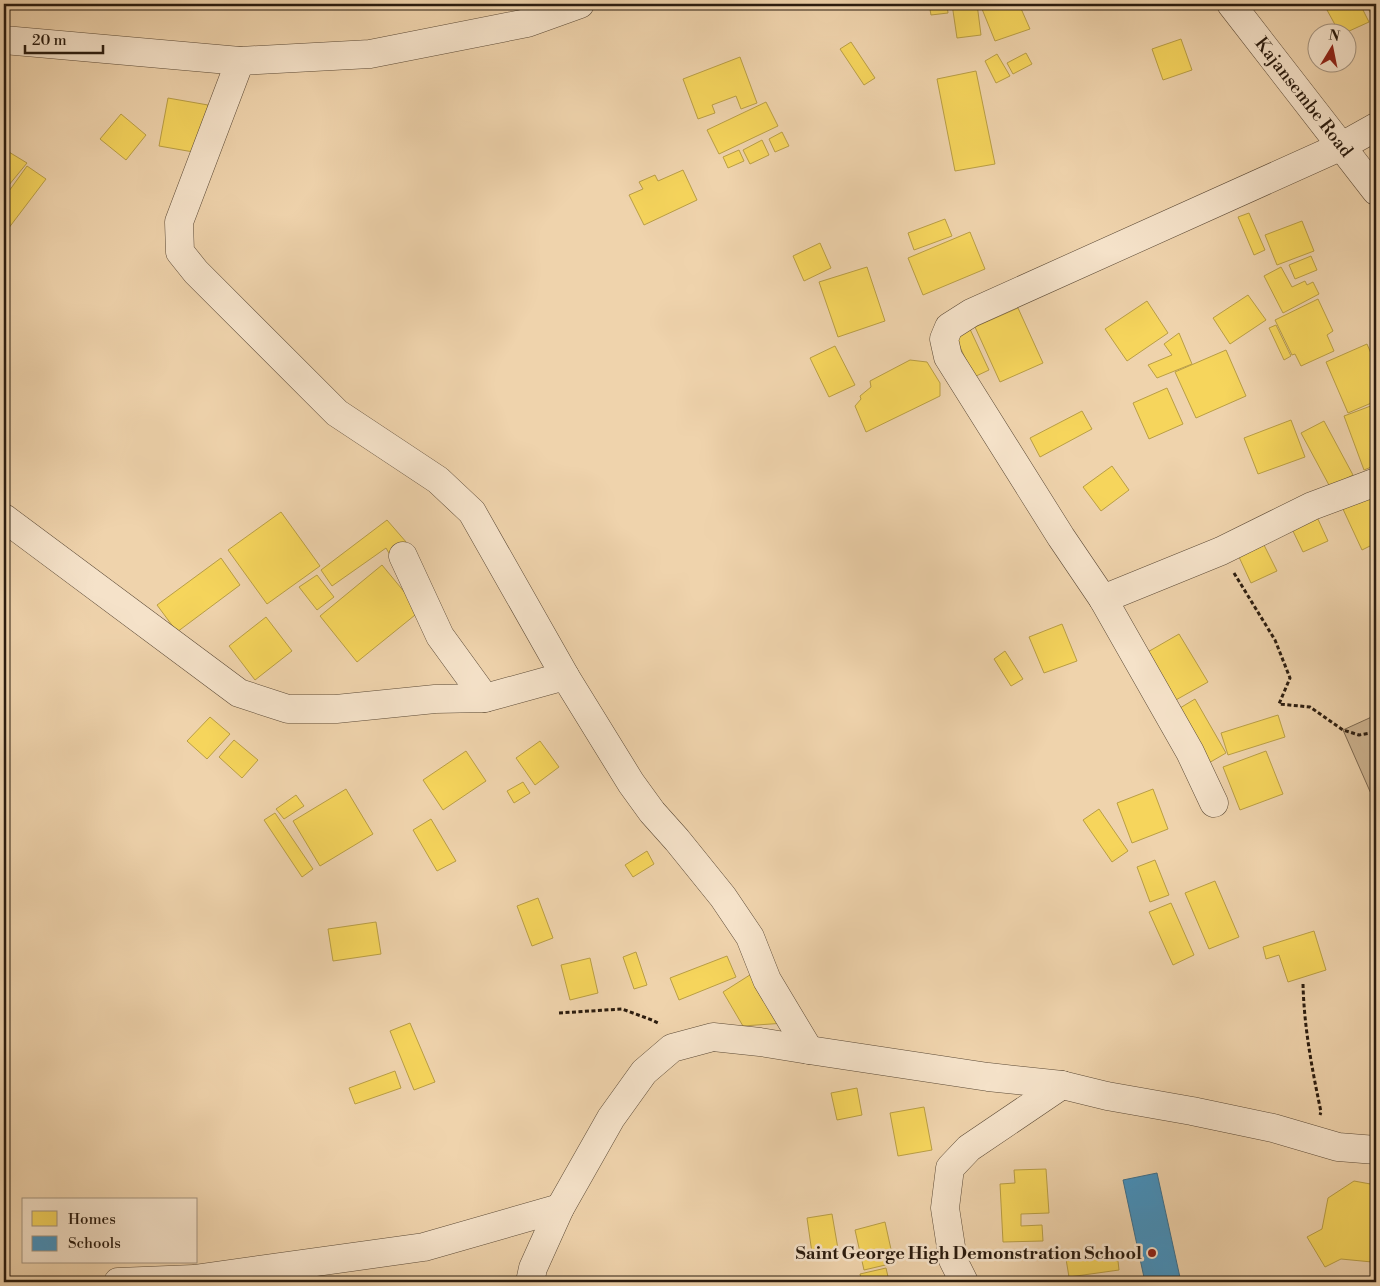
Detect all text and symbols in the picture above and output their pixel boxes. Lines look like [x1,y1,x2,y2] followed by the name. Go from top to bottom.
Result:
[25,22,102,54] scale bar
[1308,22,1358,72] north arrow
[1327,26,1341,46] text: N
[32,31,67,50] text: 20 m
[1250,33,1358,163] street label: Kajansembe Road
[22,1198,198,1264] legend
[68,1210,116,1229] text: Homes
[68,1234,121,1253] text: Schools
[796,1242,1142,1265] place label: Saint George High Demonstration School
[1146,1247,1158,1259] marker: Saint George High Demonstration School

